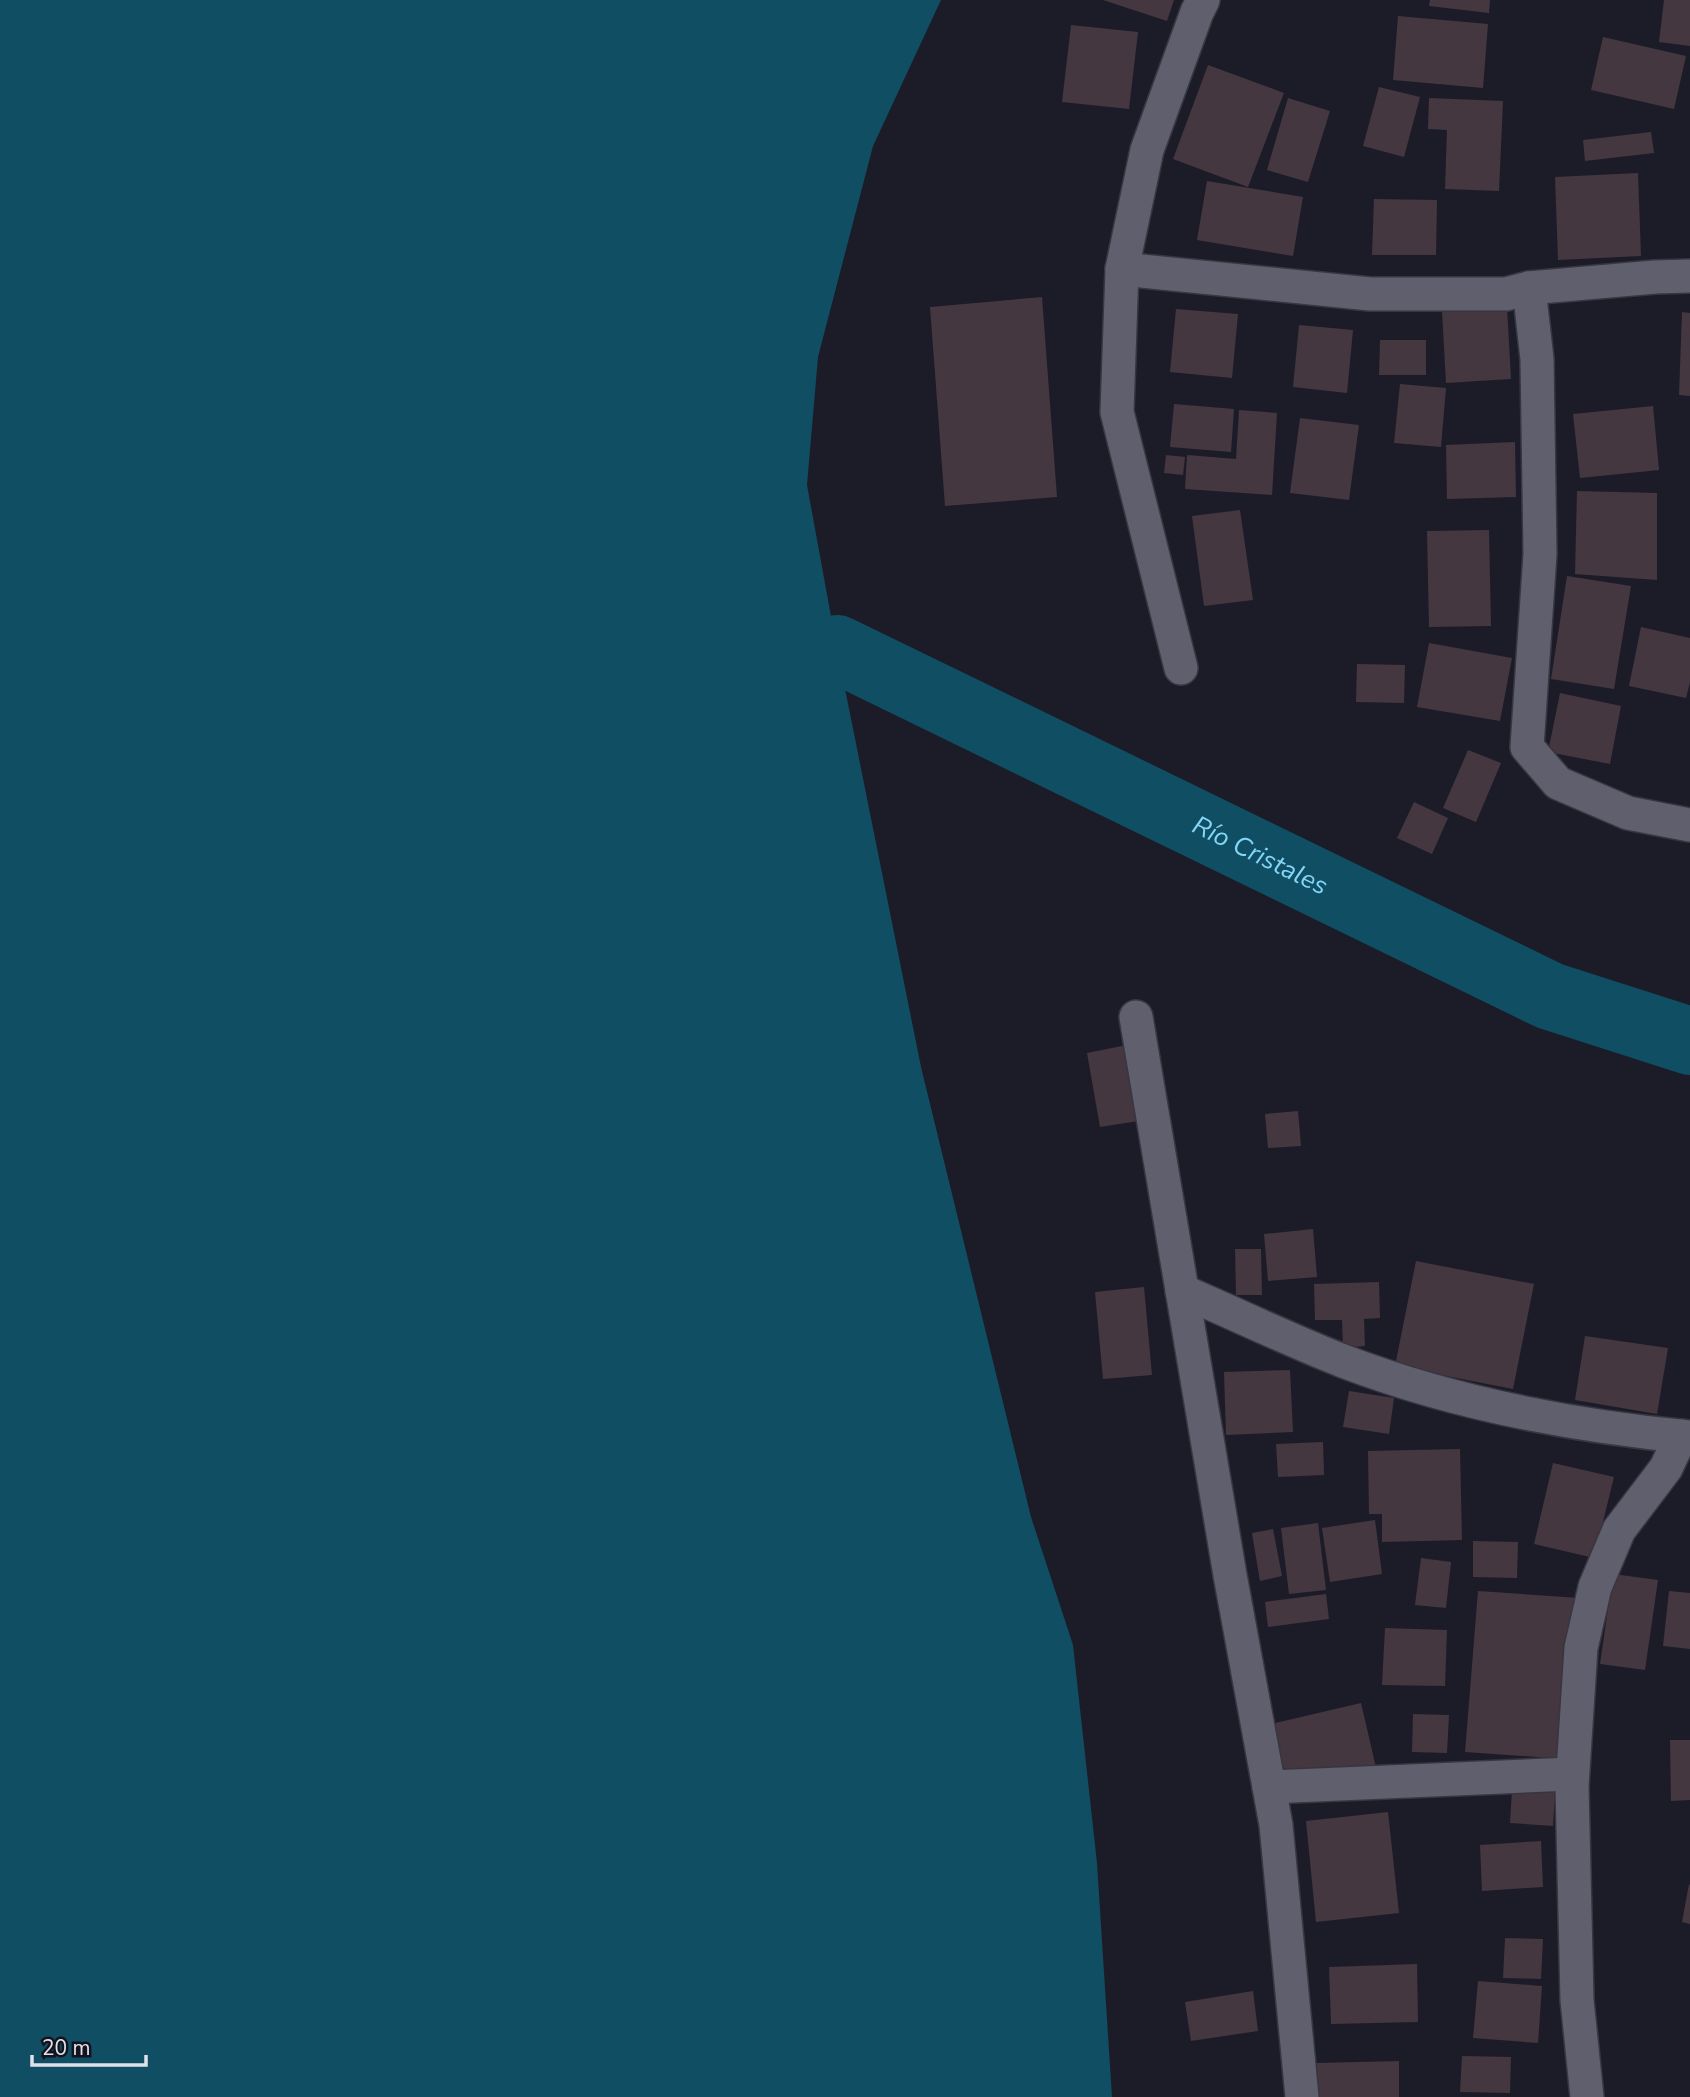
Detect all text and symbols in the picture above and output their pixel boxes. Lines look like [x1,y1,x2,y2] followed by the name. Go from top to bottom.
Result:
[1187,807,1334,903] water label: Río Cristales
[32,2024,145,2068] scale bar
[42,2034,91,2062] text: 20 m

